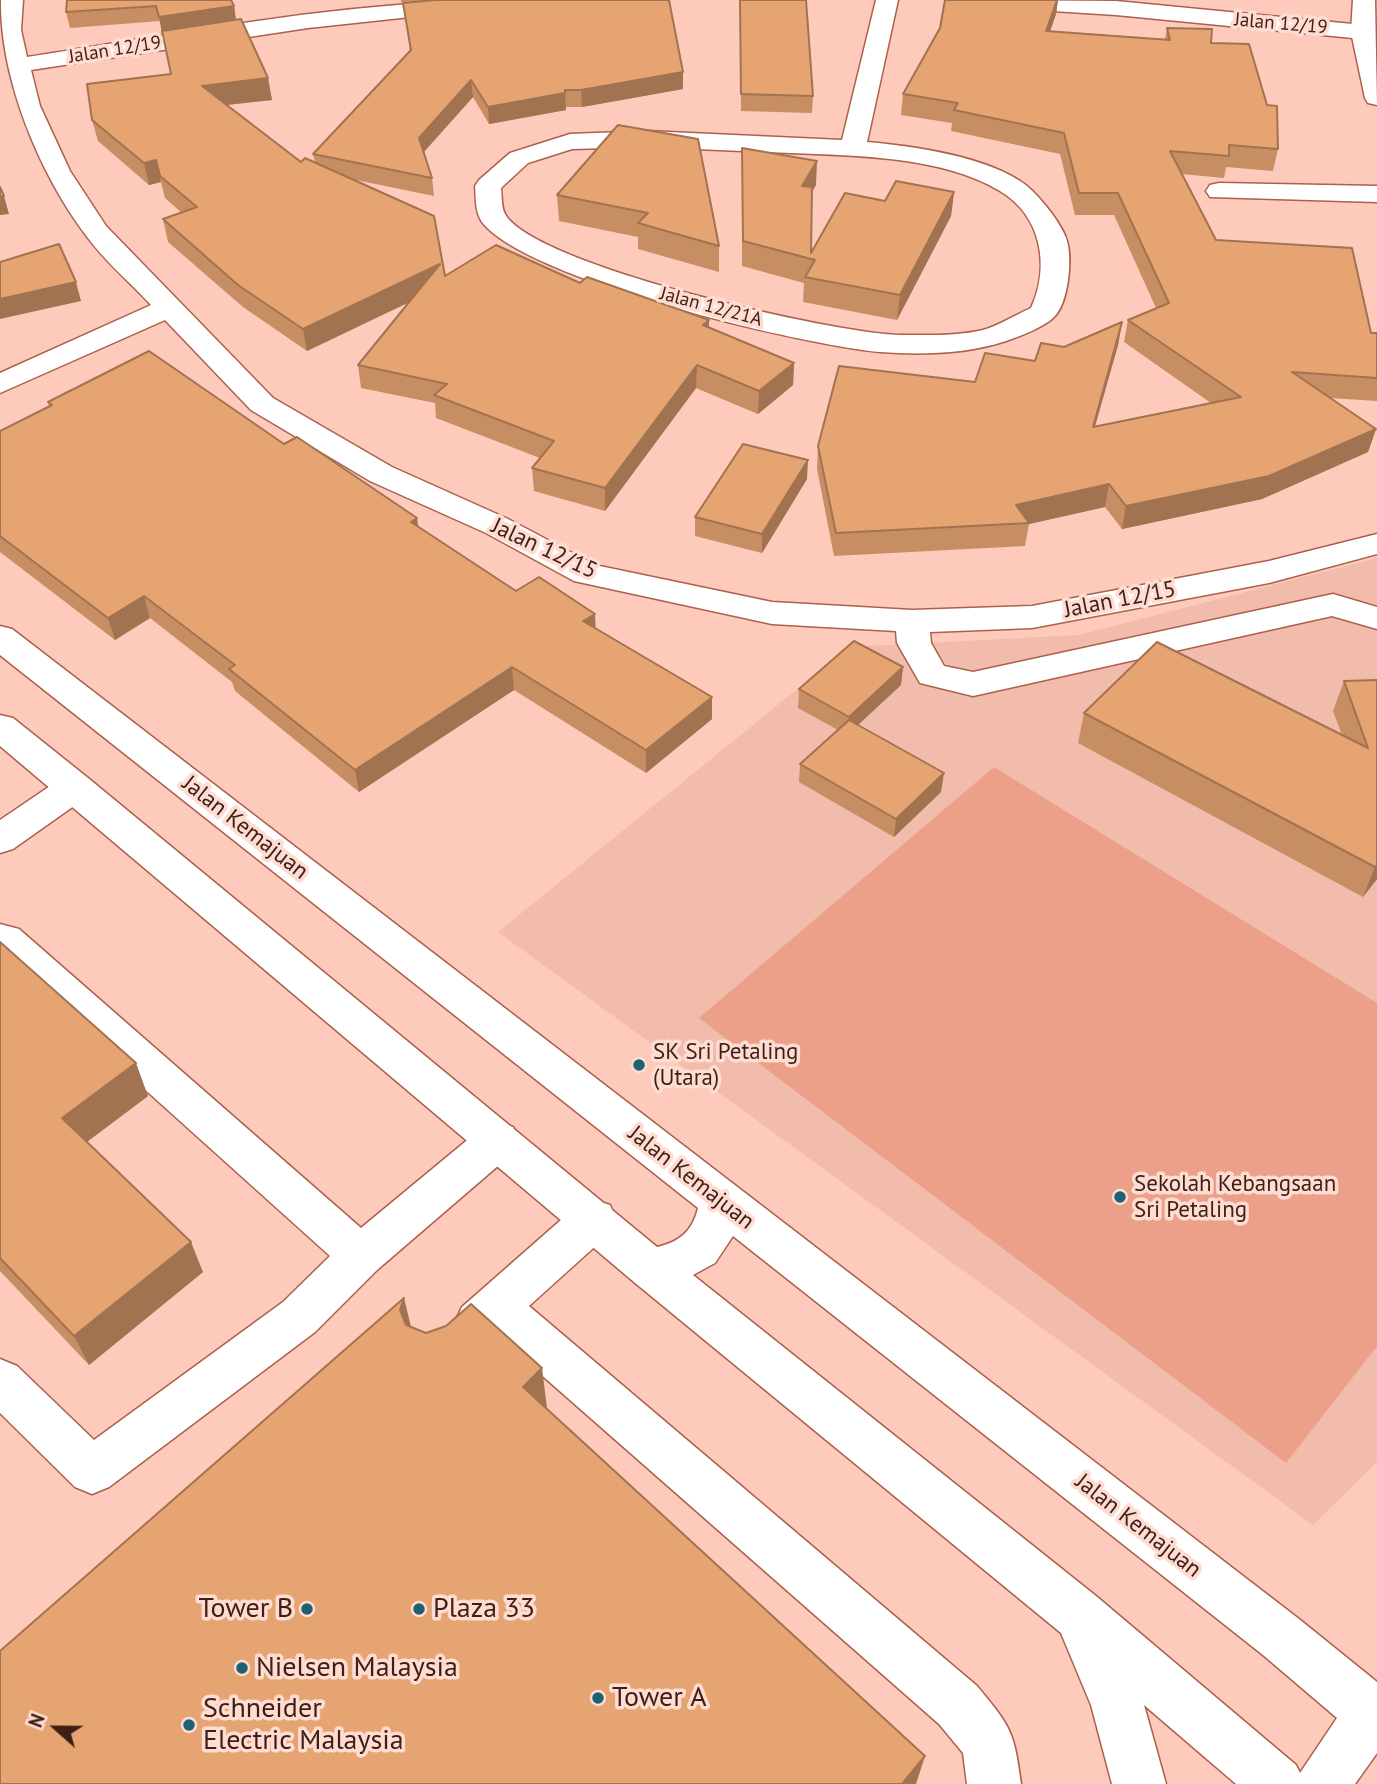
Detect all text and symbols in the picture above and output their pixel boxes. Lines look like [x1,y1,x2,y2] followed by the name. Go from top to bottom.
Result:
[1233,9,1329,39] street label: Jalan 12/19
[67,31,163,69] street label: Jalan 12/19
[658,282,764,332] street label: Jalan 12/21A
[487,513,601,585] street label: Jalan 12/15
[1062,576,1178,624] street label: Jalan 12/15
[177,770,313,886] street label: Jalan Kemajuan
[653,1038,798,1092] place label: SK Sri Petaling (Utara)
[631,1057,647,1073] marker: SK Sri Petaling (Utara)
[623,1120,759,1236] street label: Jalan Kemajuan
[1134,1170,1336,1224] place label: Sekolah Kebangsaan Sri Petaling
[1112,1189,1128,1205] marker: Sekolah Kebangsaan Sri Petaling
[1070,1468,1206,1584] street label: Jalan Kemajuan
[199,1592,293,1626] place label: Tower B
[433,1592,535,1626] place label: Plaza 33
[299,1601,315,1617] marker: Tower B
[411,1601,427,1617] marker: Plaza 33
[256,1651,458,1685] place label: Nielsen Malaysia
[234,1660,250,1676] marker: Nielsen Malaysia
[612,1681,707,1715] place label: Tower A
[590,1690,606,1706] marker: Tower A
[203,1692,404,1758] place label: Schneider Electric Malaysia
[21,1693,91,1763] north arrow
[23,1710,50,1731] text: N
[181,1717,197,1733] marker: Schneider Electric Malaysia

